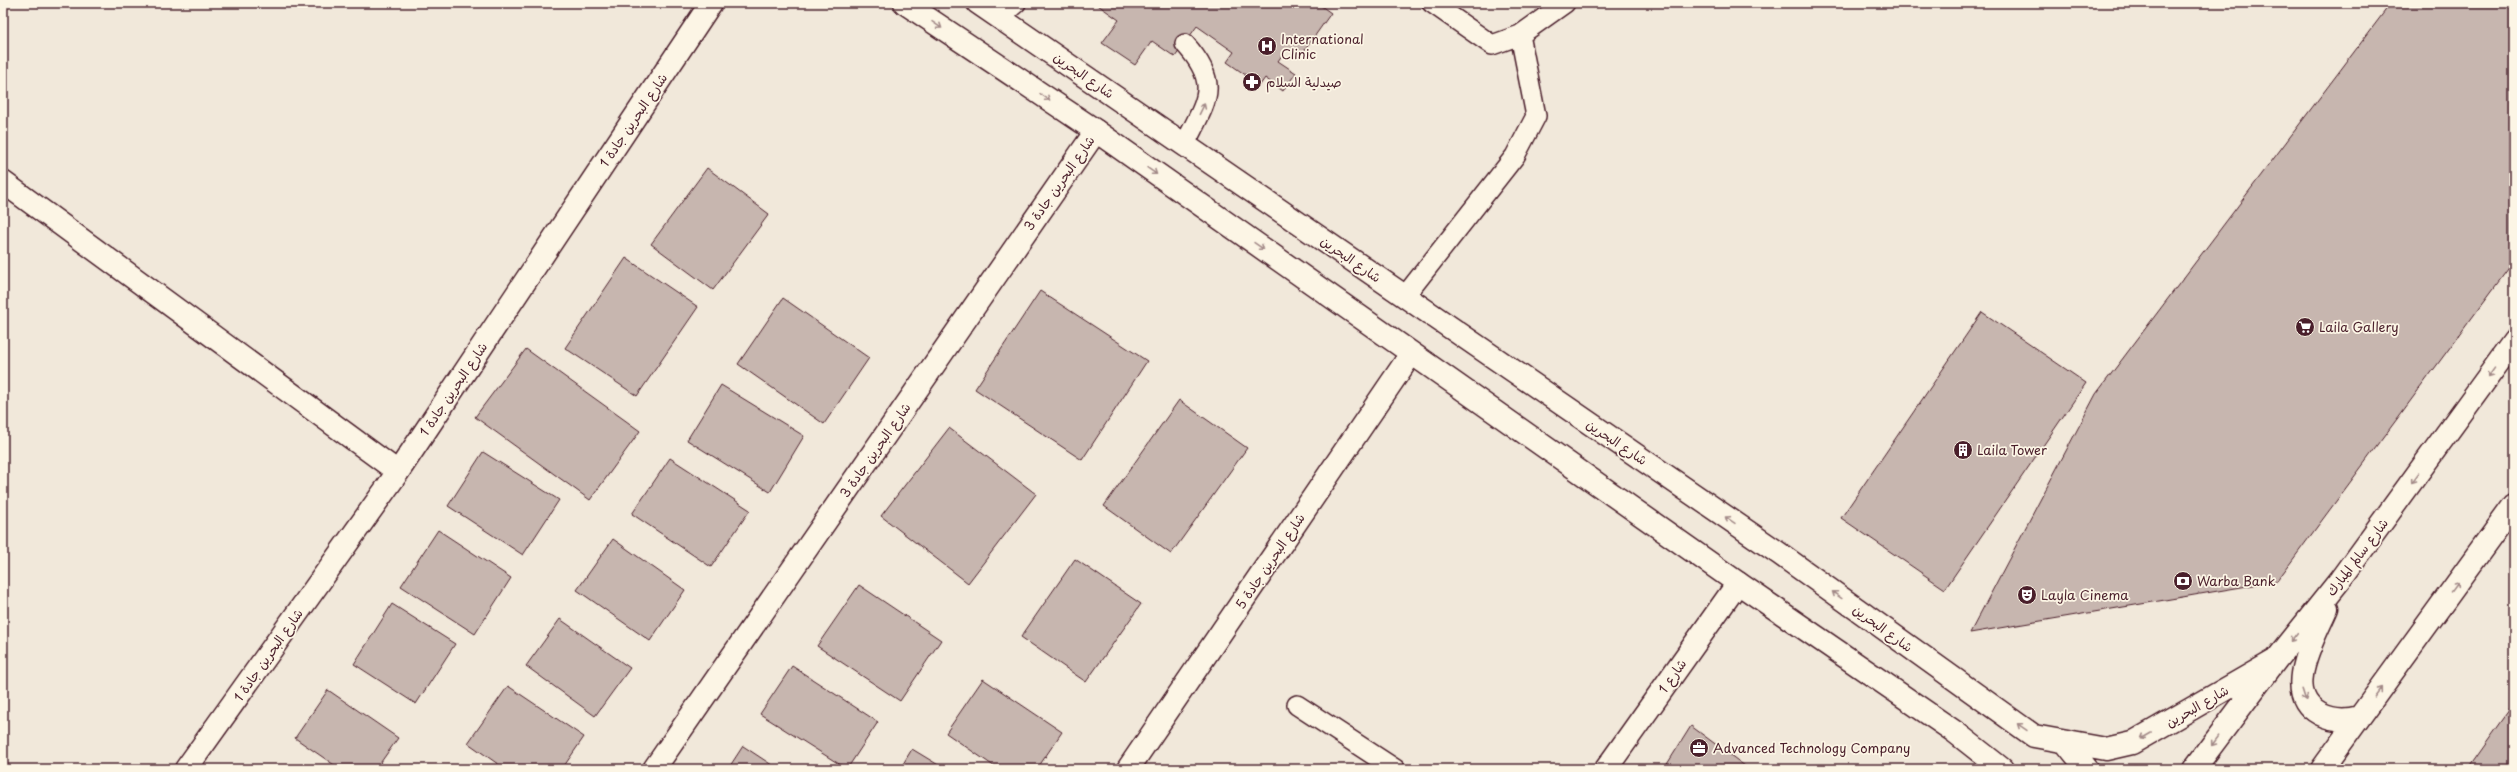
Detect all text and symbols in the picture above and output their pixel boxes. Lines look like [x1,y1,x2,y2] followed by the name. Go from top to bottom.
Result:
[932,21,943,29] one-way arrow
[1281,29,1364,63] place label: International Clinic
[1256,35,1278,57] hospital icon: International Clinic
[1050,47,1118,103] street label: شارع البحرين
[594,69,672,171] street label: شارع البحرين جادة 1
[1241,71,1263,93] pharmacy icon: صيدلية السلام
[1266,72,1342,93] place label: صيدلية السلام
[1040,93,1051,101] one-way arrow
[1199,104,1206,116] one-way arrow
[1019,131,1099,235] street label: شارع البحرين جادة 3
[1147,167,1158,175] one-way arrow
[1317,231,1385,287] street label: شارع البحرين
[1253,242,1264,250] one-way arrow
[2294,316,2316,338] supermarket icon: Laila Gallery
[2319,317,2399,336] place label: Laila Gallery
[414,338,492,440] street label: شارع البحرين جادة 1
[2487,367,2495,378] one-way arrow
[835,398,915,502] street label: شارع البحرين جادة 3
[1582,414,1652,470] street label: شارع البحرين
[1952,439,1974,461] building icon: Laila Tower
[1977,440,2048,459] place label: Laila Tower
[2411,472,2419,483] one-way arrow
[1230,509,1310,613] street label: شارع البحرين جادة 5
[2321,514,2394,601] street label: شارع سالم المبارك
[1725,516,1736,524] one-way arrow
[2172,570,2194,592] bank icon: Warba Bank
[2197,571,2276,590] place label: Warba Bank
[2451,582,2459,593] one-way arrow
[2016,584,2038,606] theatre icon: Layla Cinema
[2041,585,2129,604] place label: Layla Cinema
[1831,591,1842,599] one-way arrow
[1849,599,1917,657] street label: شارع البحرين
[228,604,308,706] street label: شارع البحرين جادة 1
[2290,632,2299,643] one-way arrow
[1653,655,1691,697] street label: شارع 1
[2162,680,2232,732] street label: شارع البحرين
[2373,687,2382,698] one-way arrow
[2300,688,2308,700] one-way arrow
[2016,723,2028,731] one-way arrow
[2140,732,2152,740] one-way arrow
[2211,735,2220,746] one-way arrow
[1688,737,1710,759] office icon: Advanced Technology Company
[1713,738,1911,757] place label: Advanced Technology Company

